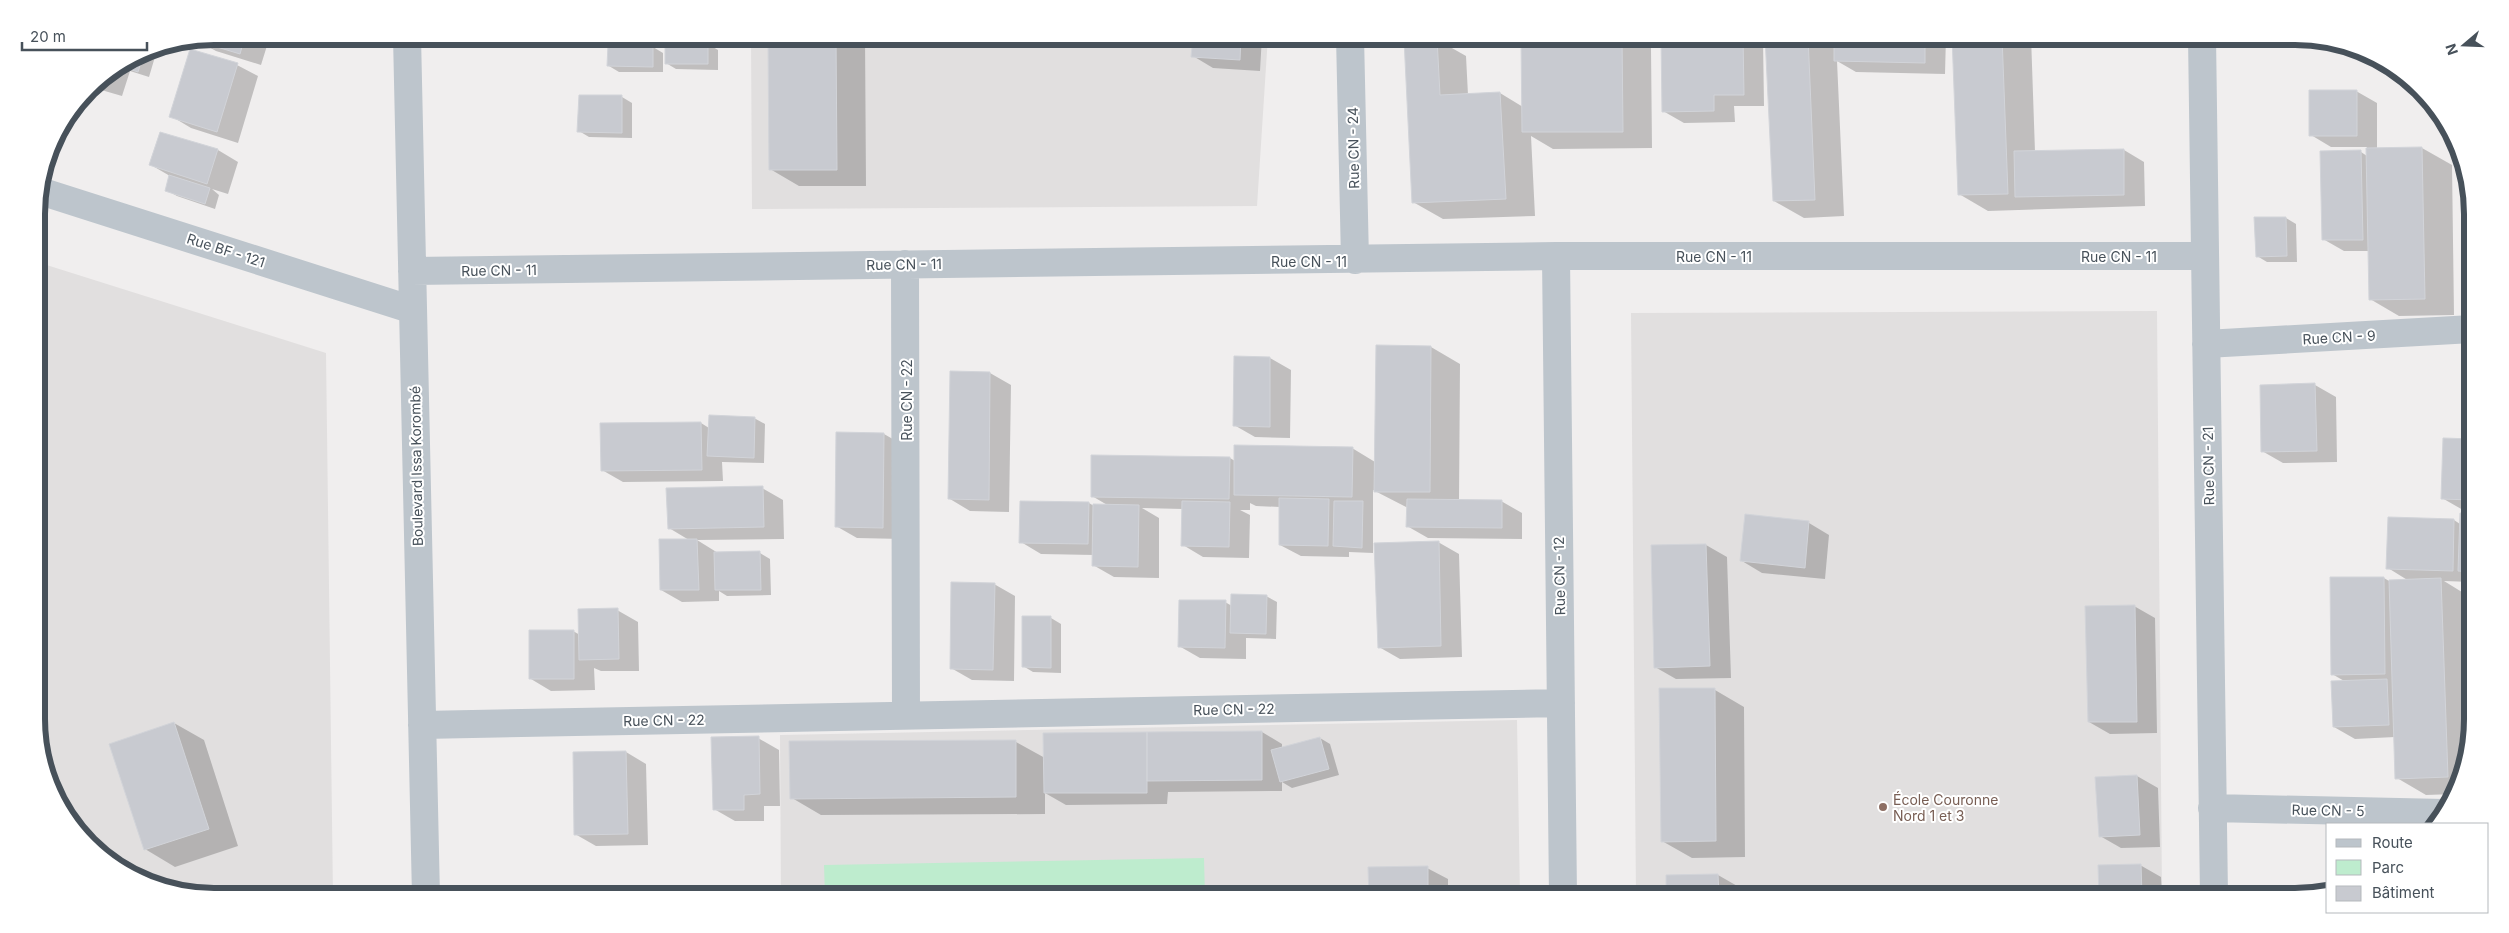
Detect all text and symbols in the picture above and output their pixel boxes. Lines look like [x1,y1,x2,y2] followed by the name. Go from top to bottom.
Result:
[22,20,148,52] scale bar
[2439,20,2489,70] north arrow
[30,27,66,46] text: 20 m
[2441,42,2461,57] text: N
[1344,107,1362,189] street label: Rue CN - 24
[185,229,267,271] street label: Rue BF - 121
[1676,248,1752,265] street label: Rue CN - 11
[2081,248,2157,265] street label: Rue CN - 11
[1271,253,1347,270] street label: Rue CN - 11
[866,255,942,273] street label: Rue CN - 11
[461,261,537,279] street label: Rue CN - 11
[2302,327,2376,347] street label: Rue CN - 9
[898,359,915,441] street label: Rue CN - 22
[406,386,426,546] street label: Boulevard Issa Korombé
[2199,426,2217,506] street label: Rue CN - 21
[1550,536,1568,616] street label: Rue CN - 12
[1193,700,1275,718] street label: Rue CN - 22
[623,711,705,729] street label: Rue CN - 22
[1893,791,1998,824] place label: École Couronne Nord 1 et 3
[1877,801,1889,813] marker: École Couronne Nord 1 et 3
[2291,801,2365,819] street label: Rue CN - 5
[2326,823,2489,913] legend
[2372,833,2413,852] text: Route
[2372,858,2404,877] text: Parc
[2372,883,2435,902] text: Bâtiment

